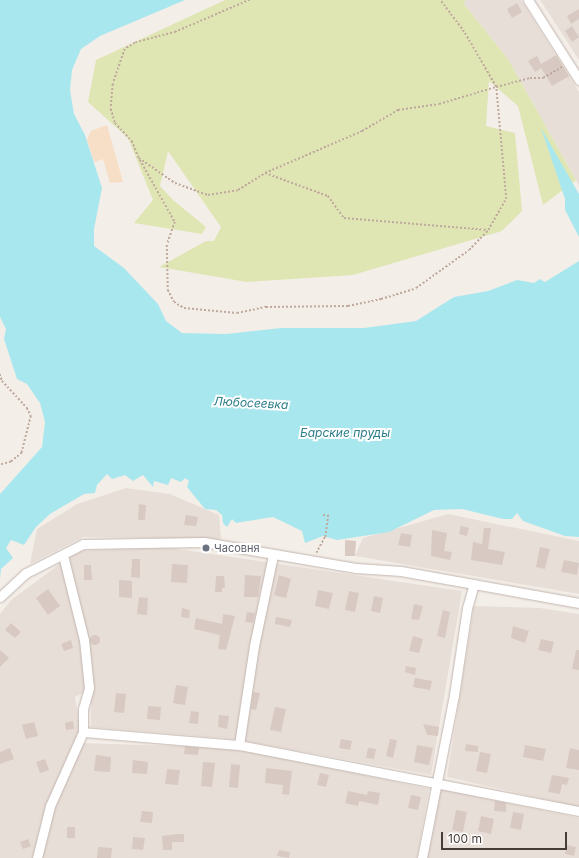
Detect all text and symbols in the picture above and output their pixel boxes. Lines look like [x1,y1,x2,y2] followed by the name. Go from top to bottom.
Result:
[213,394,289,412] water label: Любосеевка
[300,426,390,440] water label: Барские пруды
[214,541,260,555] place label: Часовня
[201,543,211,553] marker: Часовня
[443,824,569,850] scale bar
[448,831,482,846] text: 100 m

